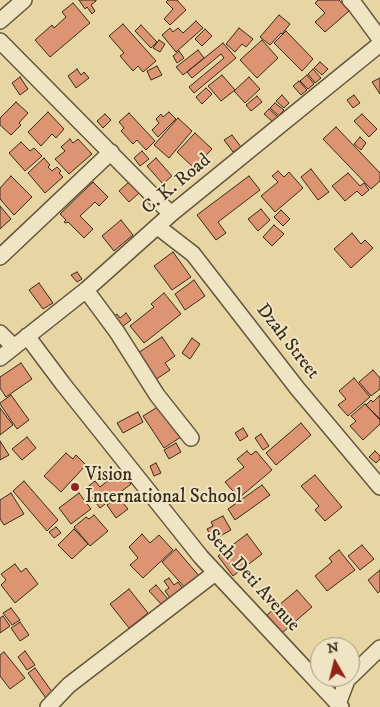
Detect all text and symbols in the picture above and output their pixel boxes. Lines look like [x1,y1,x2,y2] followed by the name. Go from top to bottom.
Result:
[138,150,216,220] street label: C. K. Road
[250,300,324,384] street label: Dzah Street
[85,465,242,509] place label: Vision International School
[69,481,81,493] marker: Vision International School
[200,525,304,637] street label: Seth Deti Avenue
[310,637,360,687] north arrow
[326,638,340,658] text: N

